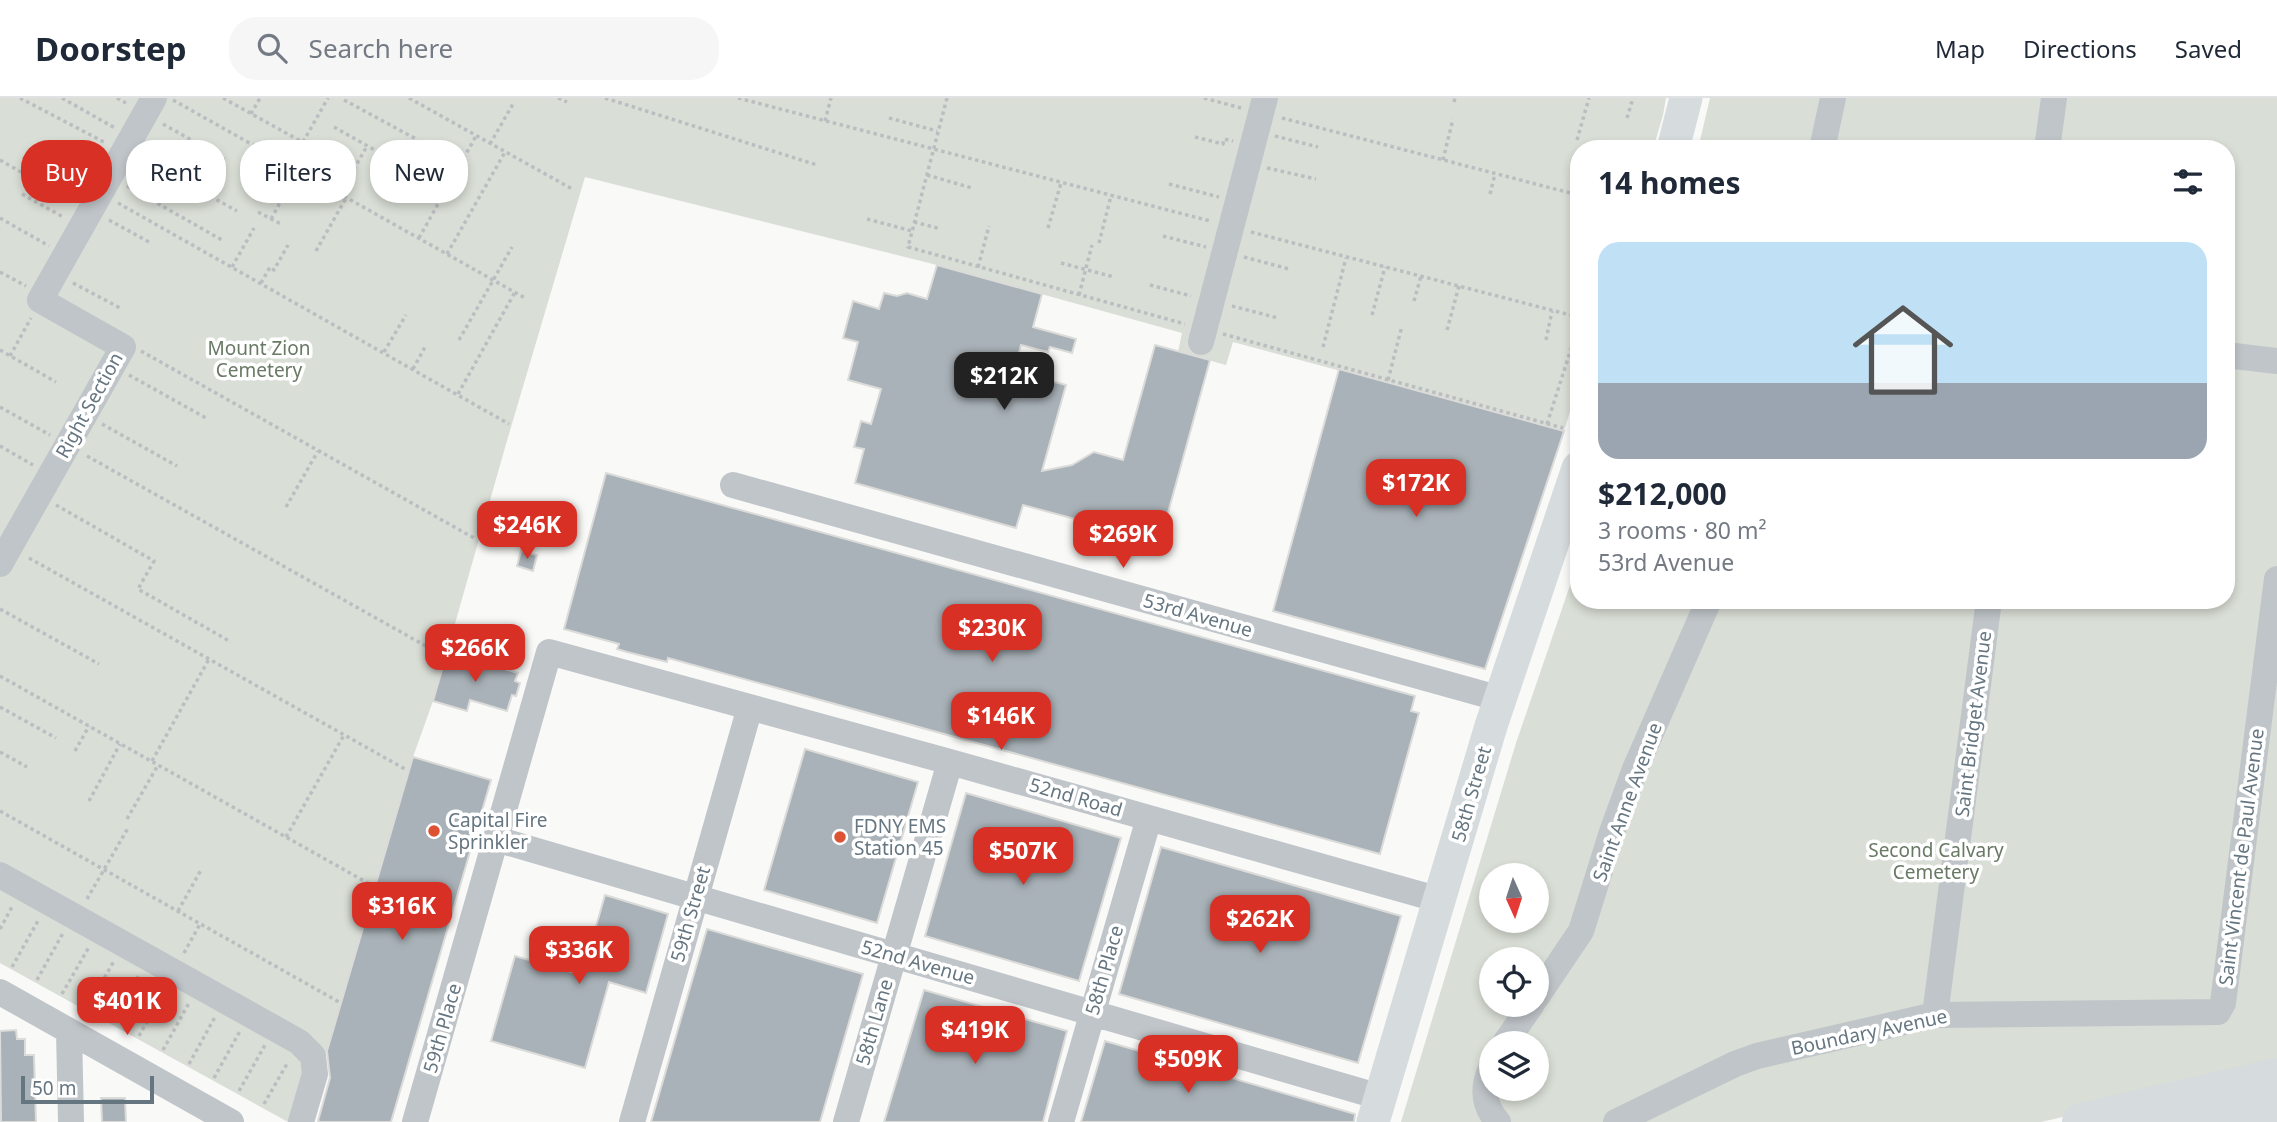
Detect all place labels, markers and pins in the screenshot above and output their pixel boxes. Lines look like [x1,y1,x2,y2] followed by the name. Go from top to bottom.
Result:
[955,352,1053,412] pin: $212K
[1367,460,1465,519] pin: $172K
[478,502,576,561] pin: $246K
[1074,510,1172,570] pin: $269K
[943,604,1041,664] pin: $230K
[426,624,524,684] pin: $266K
[952,692,1050,752] pin: $146K
[448,807,548,855] place label: Capital Fire Sprinkler
[854,813,946,861] place label: FDNY EMS Station 45
[426,823,442,839] marker: Capital Fire Sprinkler
[974,828,1072,887] pin: $507K
[832,829,848,845] marker: FDNY EMS Station 45
[353,882,451,942] pin: $316K
[1211,896,1309,955] pin: $262K
[530,926,628,986] pin: $336K
[78,978,176,1037] pin: $401K
[926,1006,1024,1066] pin: $419K
[1139,1035,1237,1095] pin: $509K

